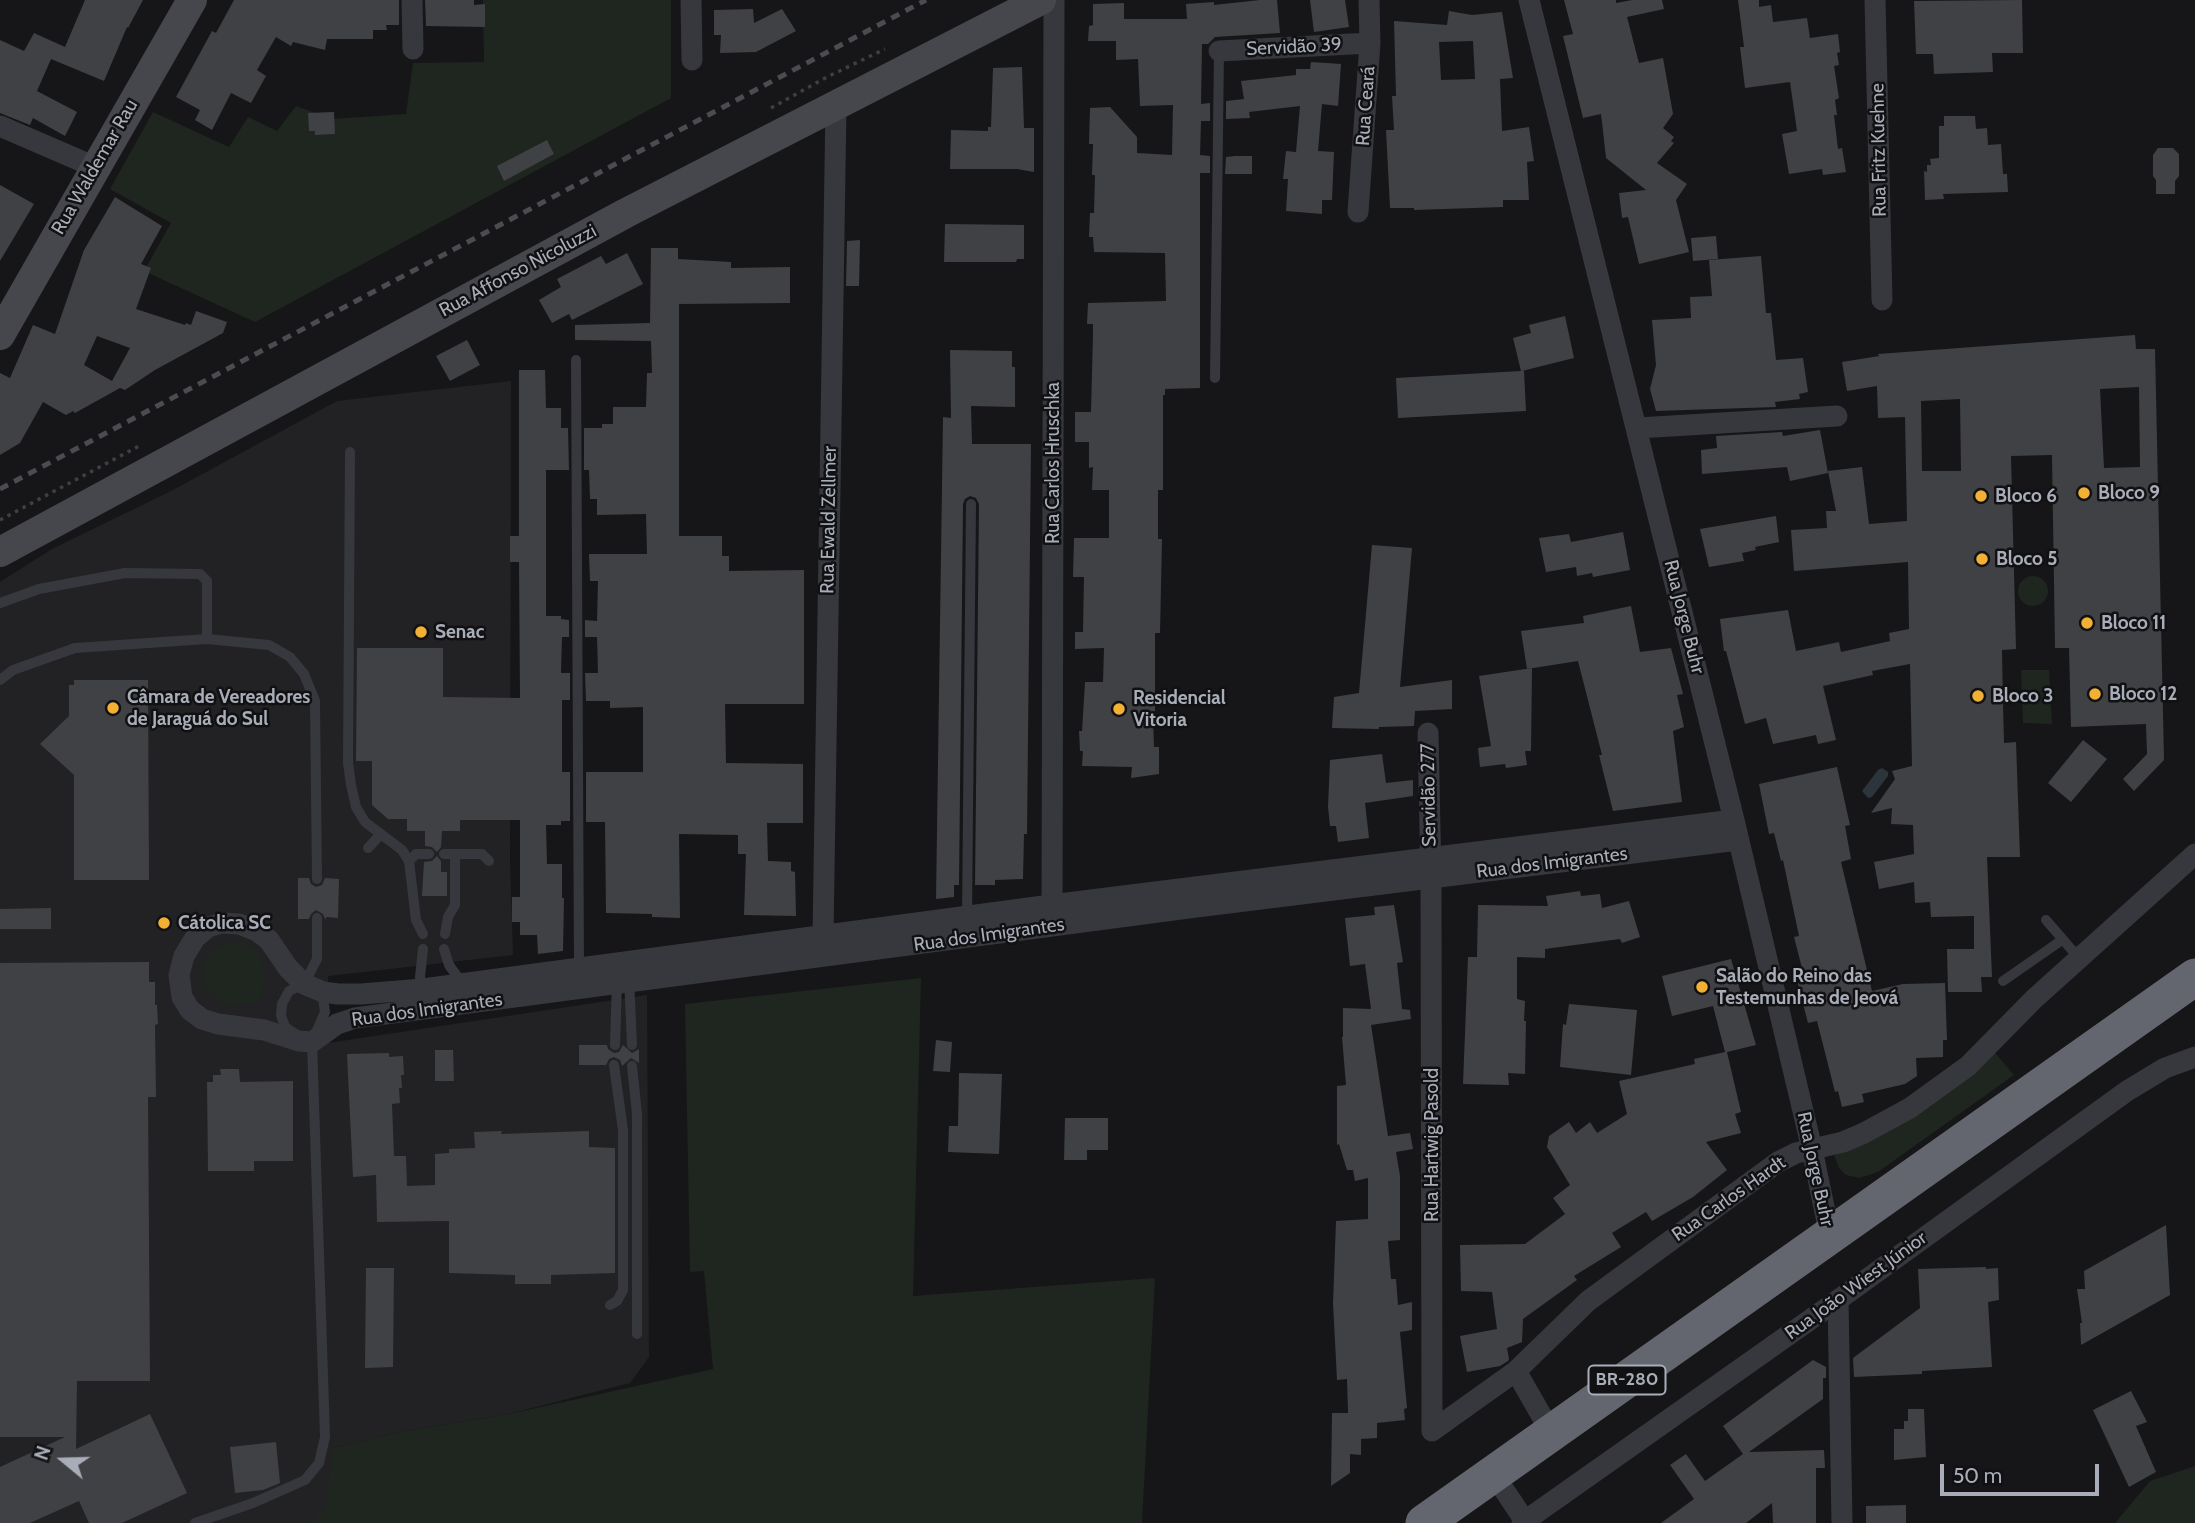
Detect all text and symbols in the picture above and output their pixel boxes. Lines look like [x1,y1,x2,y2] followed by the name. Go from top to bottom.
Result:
[1246,33,1342,61] street label: Servidão 39
[1352,65,1380,147] street label: Rua Ceará
[1866,83,1892,217] street label: Rua Fritz Kuehne
[47,95,143,239] street label: Rua Waldemar Rau
[436,220,600,322] street label: Rua Affonso Nicoluzzi
[1042,382,1064,544] street label: Rua Carlos Hruschka
[816,446,842,594] street label: Rua Ewald Zellmer
[2098,482,2160,504] place label: Bloco 9
[1995,485,2057,507] place label: Bloco 6
[2076,485,2092,501] marker: Bloco 9
[1973,488,1989,504] marker: Bloco 6
[1996,548,2057,570] place label: Bloco 5
[1974,551,1990,567] marker: Bloco 5
[1659,558,1709,676] street label: Rua Jorge Buhr
[2101,612,2166,634] place label: Bloco 11
[2079,615,2095,631] marker: Bloco 11
[435,621,484,643] place label: Senac
[413,624,429,640] marker: Senac
[2109,683,2177,705] place label: Bloco 12
[1992,685,2053,707] place label: Bloco 3
[127,686,310,730] place label: Câmara de Vereadores de Jaraguá do Sul
[2087,686,2103,702] marker: Bloco 12
[1133,687,1226,731] place label: Residencial Vitoria
[1970,688,1986,704] marker: Bloco 3
[105,700,121,716] marker: Câmara de Vereadores de Jaraguá do Sul
[1111,701,1127,717] marker: Residencial Vitoria
[1417,743,1441,847] street label: Servidão 277
[1475,842,1629,884] street label: Rua dos Imigrantes
[178,912,271,934] place label: Cátolica SC
[912,913,1066,957] street label: Rua dos Imigrantes
[156,915,172,931] marker: Cátolica SC
[1716,965,1898,1009] place label: Salão do Reino das Testemunhas de Jeová
[1694,979,1710,995] marker: Salão do Reino das Testemunhas de Jeová
[350,988,504,1032] street label: Rua dos Imigrantes
[1421,1068,1443,1222] street label: Rua Hartwig Pasold
[1792,1110,1838,1228] street label: Rua Jorge Buhr
[1668,1151,1790,1247] street label: Rua Carlos Hardt
[1781,1227,1931,1345] street label: Rua João Wiest Júnior
[1588,1366,1666,1394] road number: BR-280
[28,1425,98,1495] north arrow
[30,1443,56,1463] text: N
[1943,1450,2102,1494] scale bar
[1953,1463,2002,1488] text: 50 m

